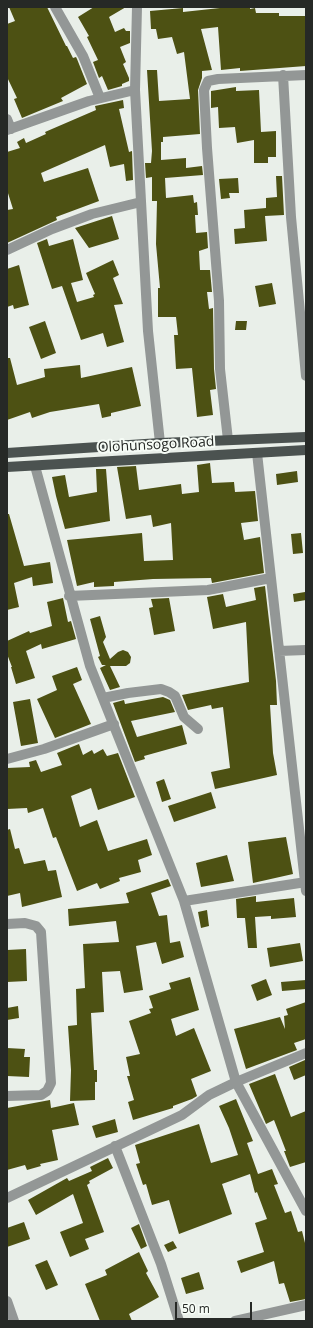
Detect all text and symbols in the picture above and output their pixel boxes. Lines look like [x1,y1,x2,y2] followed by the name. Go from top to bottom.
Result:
[97,434,215,456] street label: Olohunsogo Road
[177,1294,254,1320] scale bar
[182,1300,210,1317] text: 50 m

